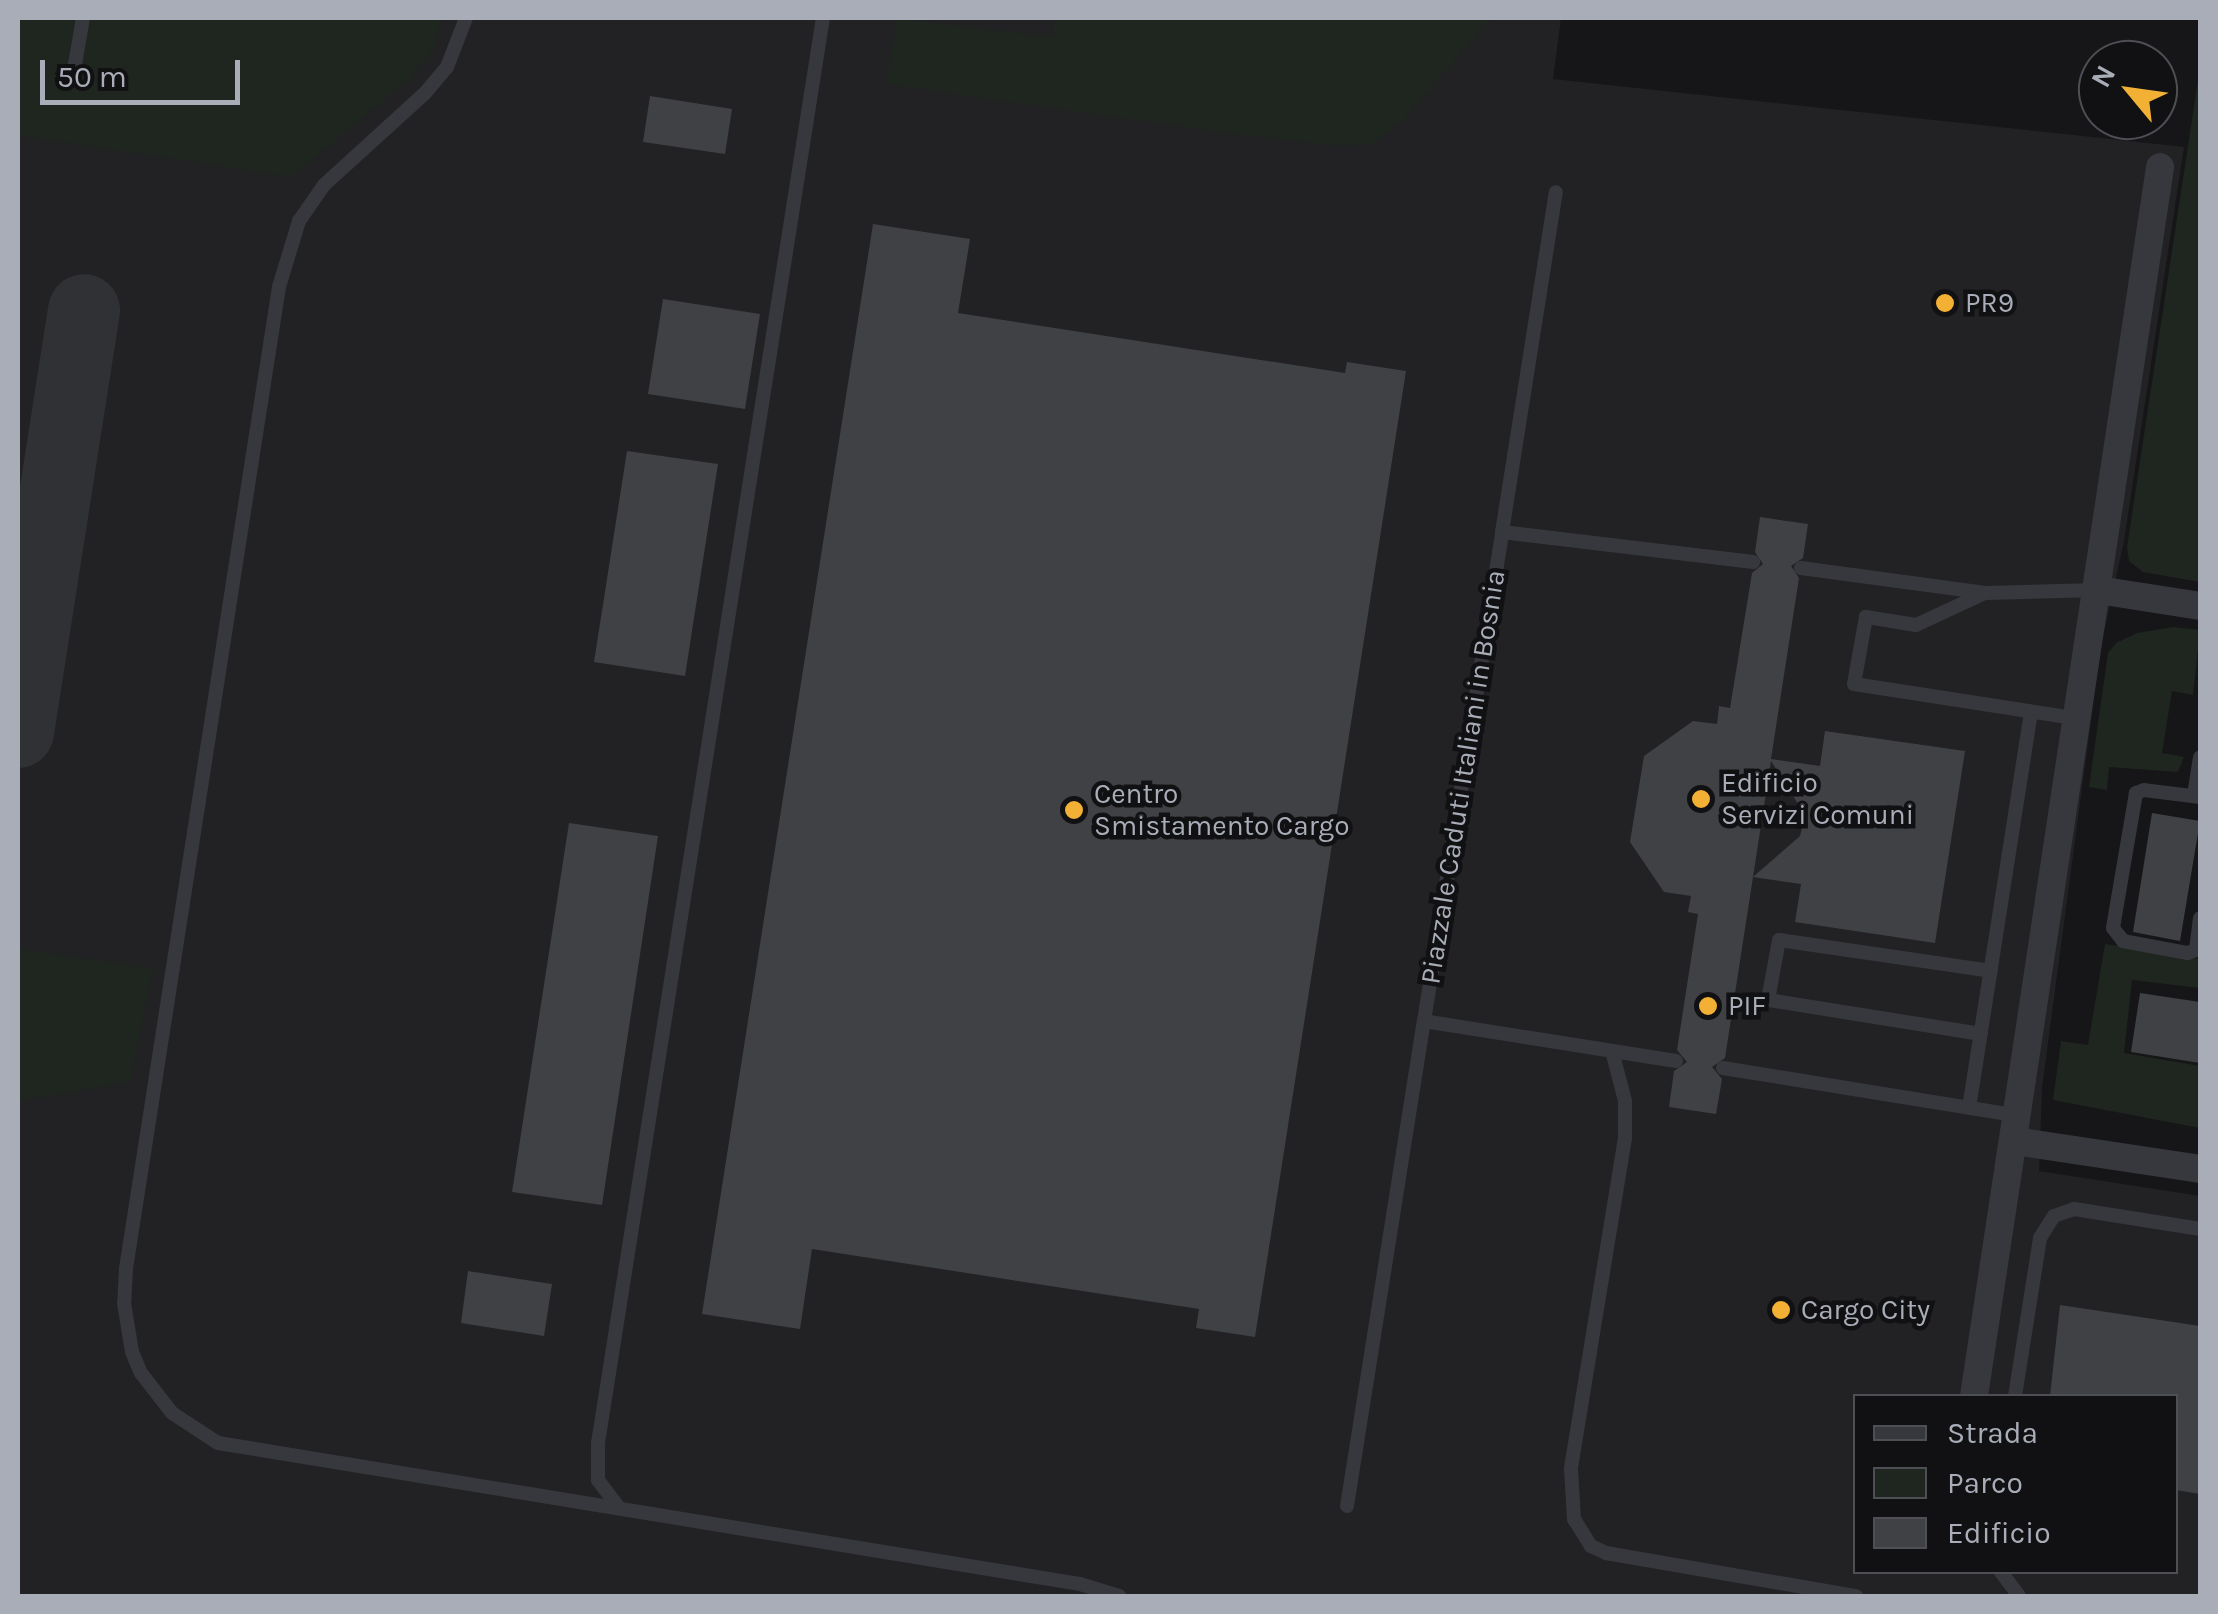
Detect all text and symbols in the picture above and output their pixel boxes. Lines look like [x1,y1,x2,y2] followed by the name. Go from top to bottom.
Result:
[45,40,245,102] scale bar
[2078,40,2178,140] north arrow
[57,59,127,95] text: 50 m
[2084,59,2122,93] text: N
[1965,286,2014,320] place label: PR9
[1934,292,1956,314] marker: PR9
[1414,567,1512,987] street label: Piazzale Caduti Italiani in Bosnia
[1721,766,1914,832] place label: Edificio Servizi Comuni
[1094,777,1349,843] place label: Centro Smistamento Cargo
[1690,788,1712,810] marker: Edificio Servizi Comuni
[1063,799,1085,821] marker: Centro Smistamento Cargo
[1728,989,1766,1023] place label: PIF
[1697,995,1719,1017] marker: PIF
[1801,1293,1930,1327] place label: Cargo City
[1770,1299,1792,1321] marker: Cargo City
[1853,1394,2178,1574] legend
[1947,1415,2038,1451] text: Strada
[1947,1465,2023,1501] text: Parco
[1947,1515,2051,1551] text: Edificio

